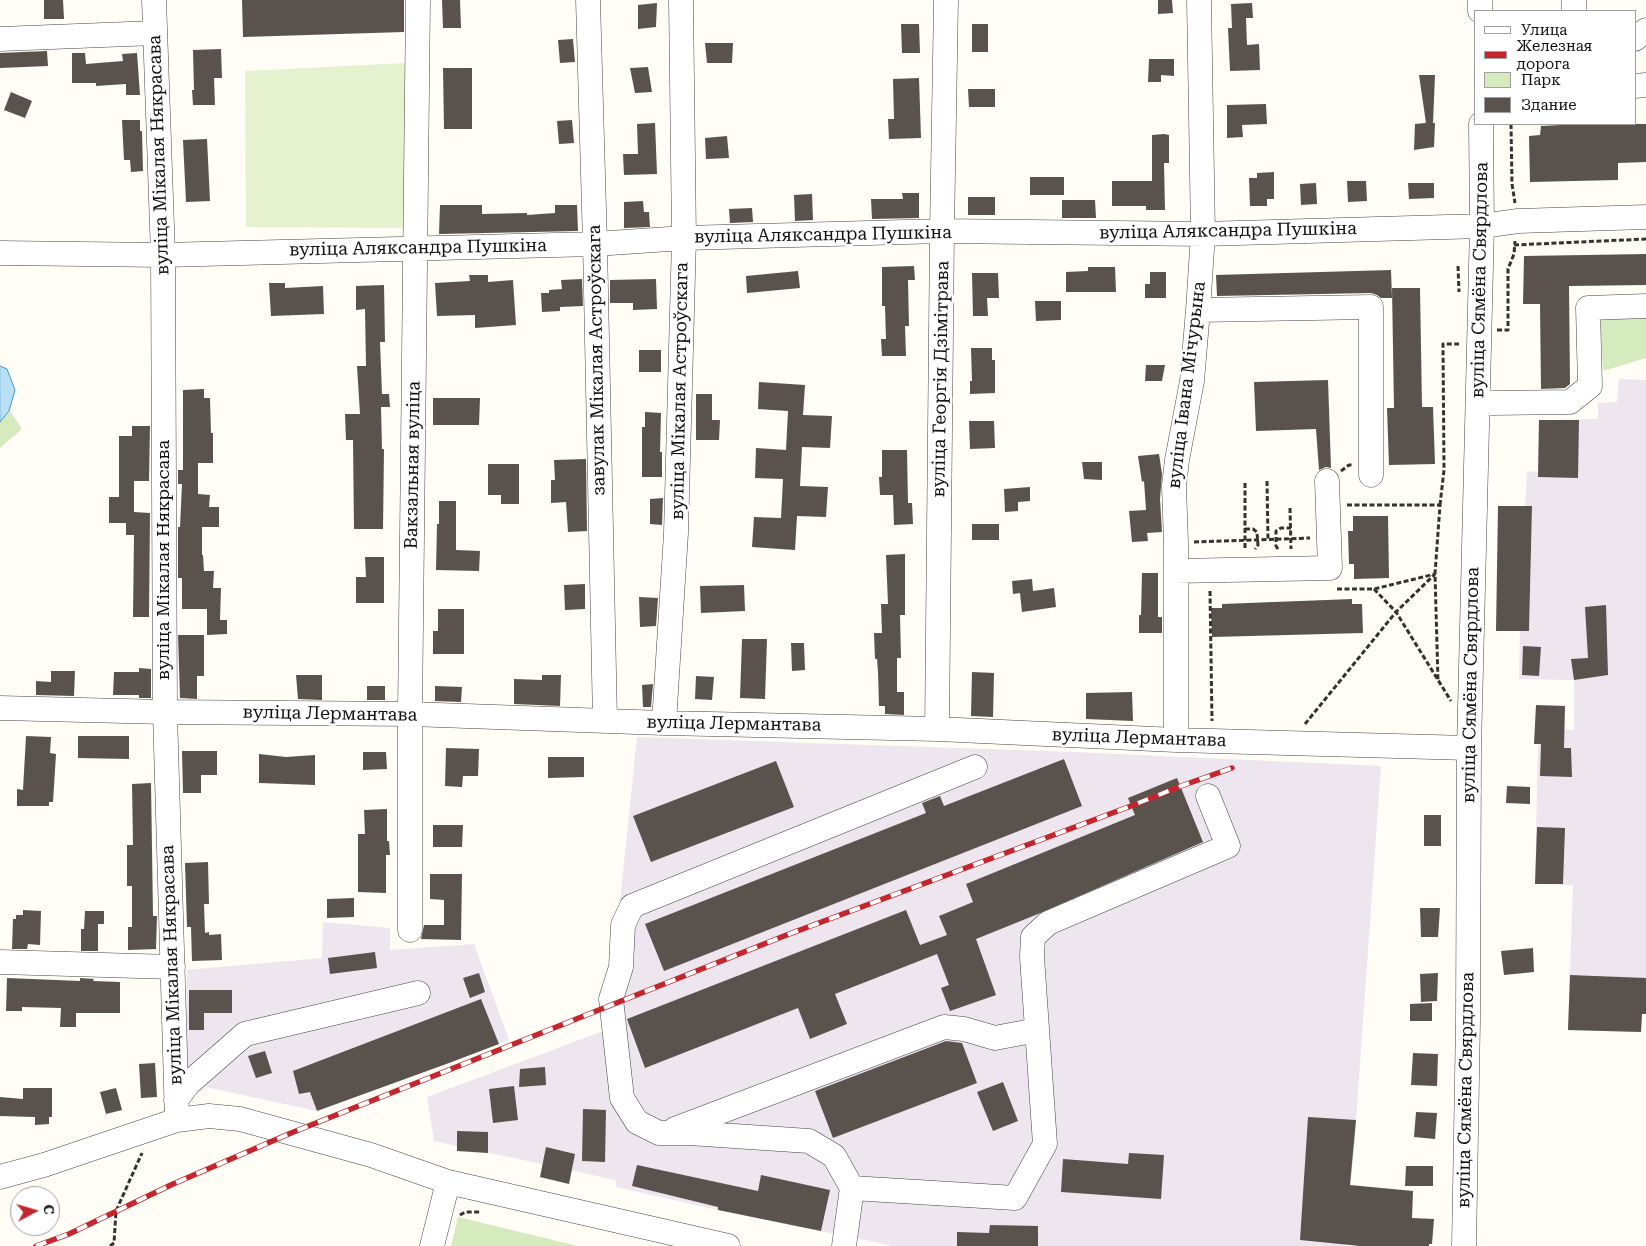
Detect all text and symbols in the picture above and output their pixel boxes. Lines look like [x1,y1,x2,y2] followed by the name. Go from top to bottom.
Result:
[1474,10,1636,125] legend
[1521,21,1567,39] text: Улица
[144,35,174,275] street label: вуліца Мікалая Някрасава
[1517,37,1592,73] text: Железная дорога
[1521,71,1561,89] text: Парк
[1521,96,1577,114] text: Здание
[1467,162,1493,398] street label: вуліца Сямёна Свярдлова
[1099,218,1357,244] street label: вуліца Аляксандра Пушкіна
[694,222,952,248] street label: вуліца Аляксандра Пушкіна
[584,224,610,496] street label: завулак Мікалая Астроўскага
[289,235,547,261] street label: вуліца Аляксандра Пушкіна
[928,260,954,498] street label: вуліца Георгія Дзімітрава
[667,262,693,520] street label: вуліца Мікалая Астроўскага
[1164,280,1210,490] street label: вуліца Івана Мічурына
[401,381,425,549] street label: Вакзальная вуліца
[153,440,175,680] street label: вуліца Мікалая Някрасава
[1458,567,1484,803] street label: вуліца Сямёна Свярдлова
[242,702,418,726] street label: вуліца Лермантава
[646,712,822,736] street label: вуліца Лермантава
[1051,724,1227,752] street label: вуліца Лермантава
[157,845,187,1085] street label: вуліца Мікалая Някрасава
[1453,972,1479,1208] street label: вуліца Сямёна Свярдлова
[10,1186,60,1236] north arrow
[40,1204,57,1215] text: С

